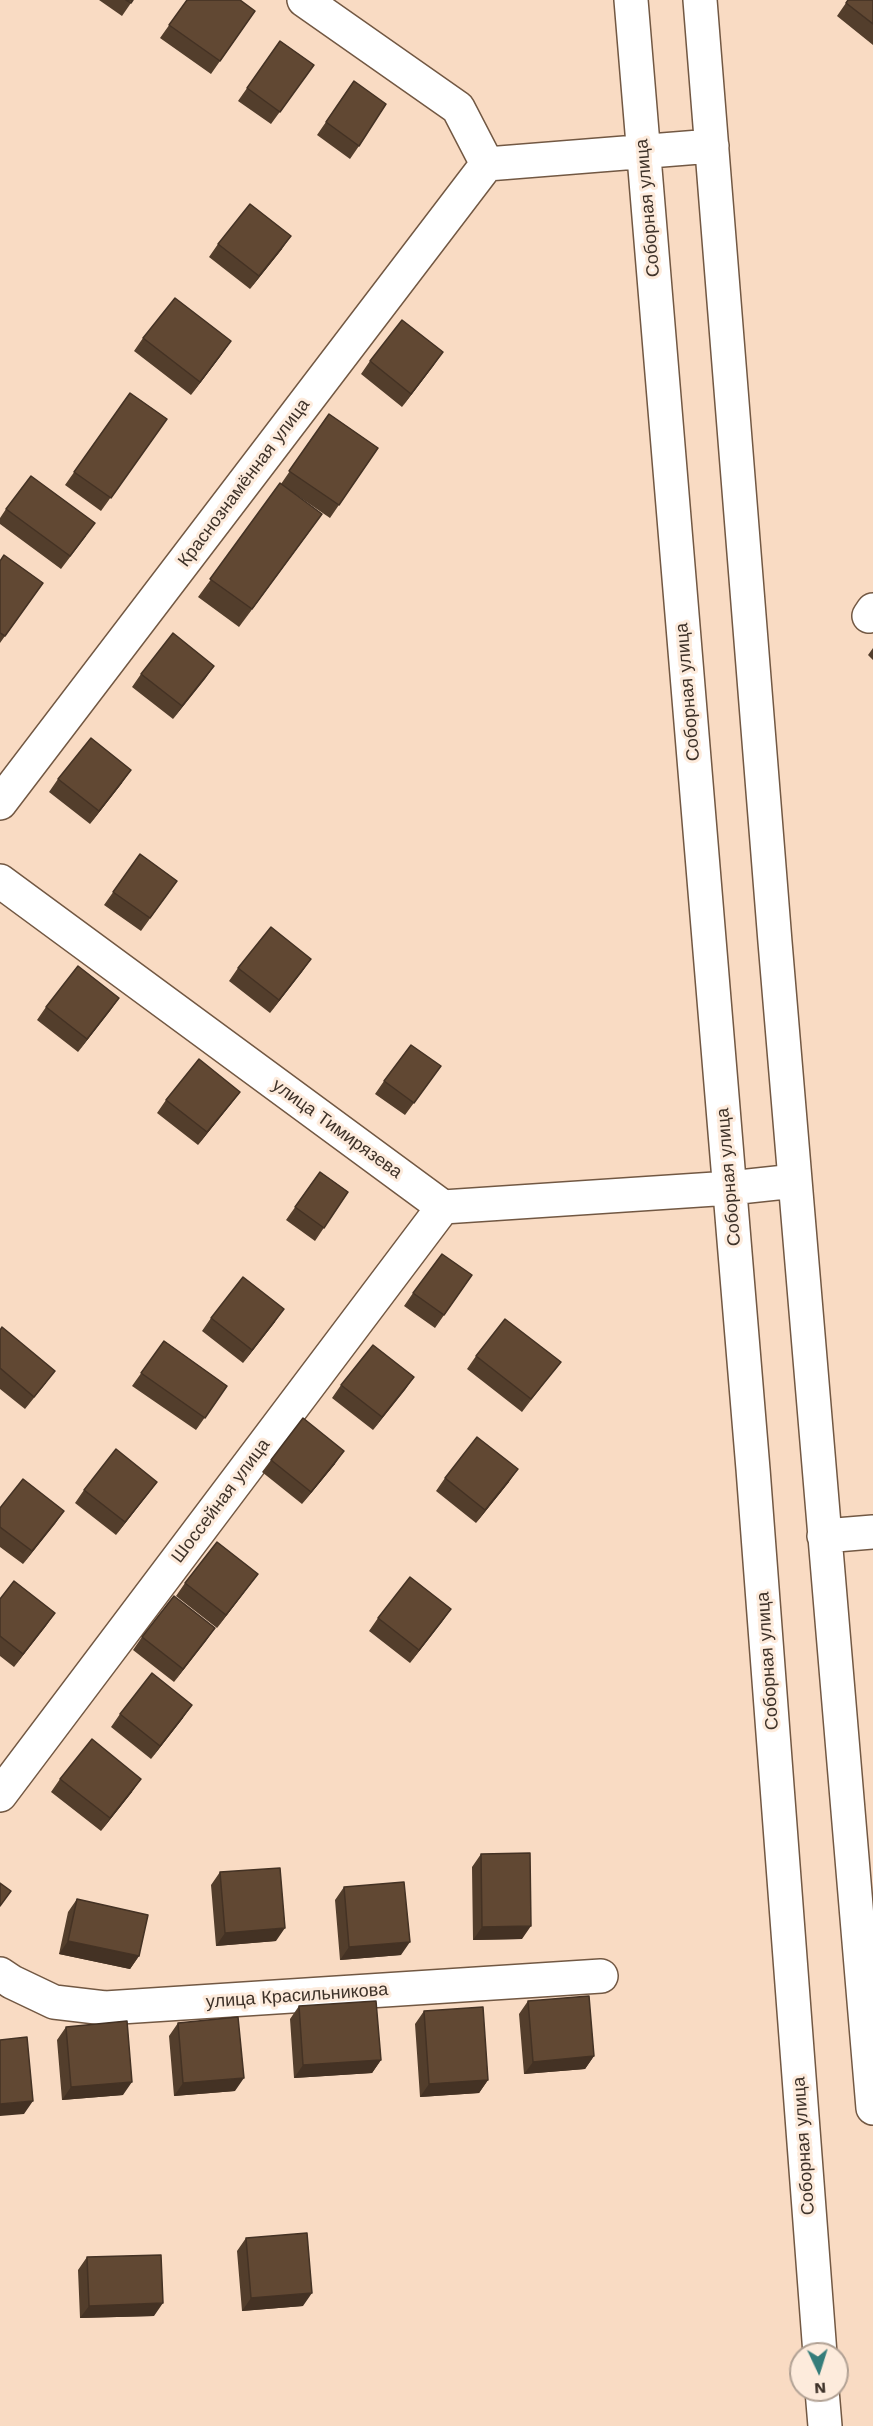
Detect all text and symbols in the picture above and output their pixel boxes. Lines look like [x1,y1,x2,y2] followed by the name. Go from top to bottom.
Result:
[631,138,665,278] street label: Соборная улица
[174,395,314,571] street label: Краснознамённая улица
[671,622,705,762] street label: Соборная улица
[268,1075,406,1183] street label: улица Тимирязева
[712,1107,746,1247] street label: Соборная улица
[167,1435,275,1567] street label: Шоссейная улица
[752,1591,784,1731] street label: Соборная улица
[205,1979,389,2013] street label: улица Красильникова
[788,2076,820,2216] street label: Соборная улица
[789,2342,849,2402] north arrow
[814,2379,827,2398] text: N

